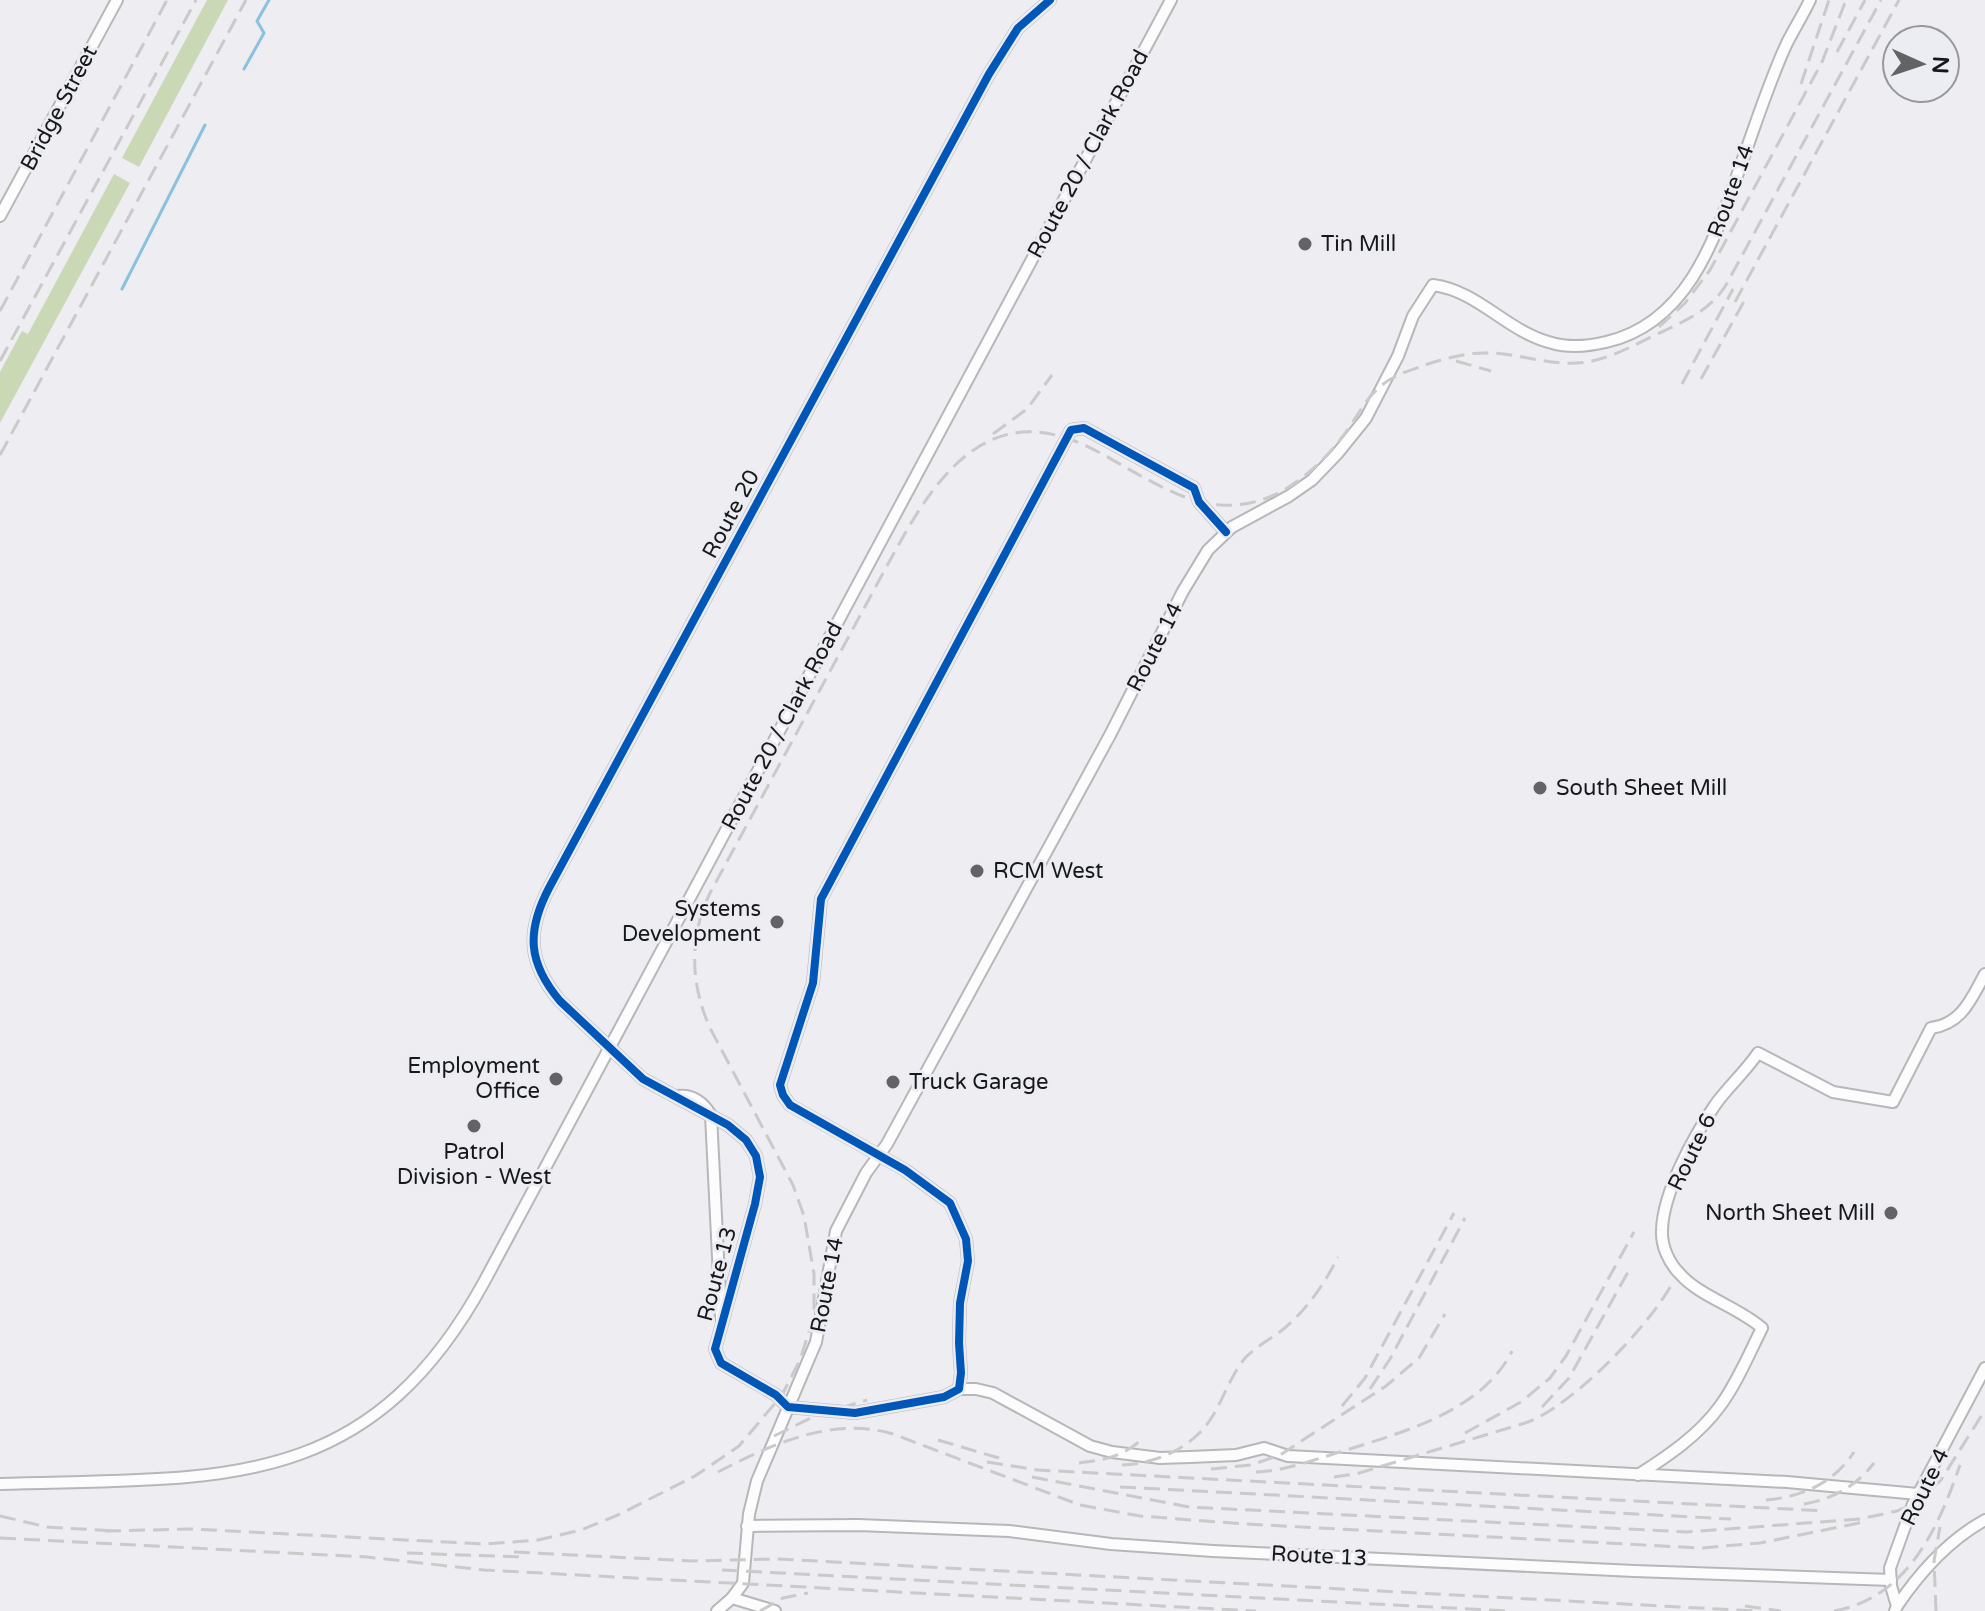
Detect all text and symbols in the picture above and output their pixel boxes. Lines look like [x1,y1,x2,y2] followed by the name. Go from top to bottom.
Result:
[1881,24,1961,104] north arrow
[15,41,103,175] street label: Bridge Street
[1022,45,1154,263] street label: Route 20 / Clark Road
[1927,55,1953,74] text: N
[1702,141,1760,241] street label: Route 14
[1321,231,1396,257] place label: Tin Mill
[1296,235,1314,253] marker: Tin Mill
[697,465,765,563] street label: Route 20
[1122,598,1189,696] street label: Route 14
[716,617,848,835] street label: Route 20 / Clark Road
[1556,775,1727,801] place label: South Sheet Mill
[1531,779,1549,797] marker: South Sheet Mill
[993,858,1104,884] place label: RCM West
[968,862,986,880] marker: RCM West
[622,896,761,947] place label: Systems Development
[768,913,786,931] marker: Systems Development
[407,1053,540,1104] place label: Employment Office
[909,1069,1048,1095] place label: Truck Garage
[547,1070,565,1088] marker: Employment Office
[884,1073,902,1091] marker: Truck Garage
[1662,1109,1722,1195] street label: Route 6
[465,1117,483,1135] marker: Patrol Division - West
[397,1139,551,1190] place label: Patrol Division - West
[1705,1200,1875,1226] place label: North Sheet Mill
[1882,1204,1900,1222] marker: North Sheet Mill
[692,1224,742,1324] street label: Route 13
[805,1235,849,1335] street label: Route 14
[1895,1444,1955,1530] street label: Route 4
[1270,1540,1368,1572] street label: Route 13

